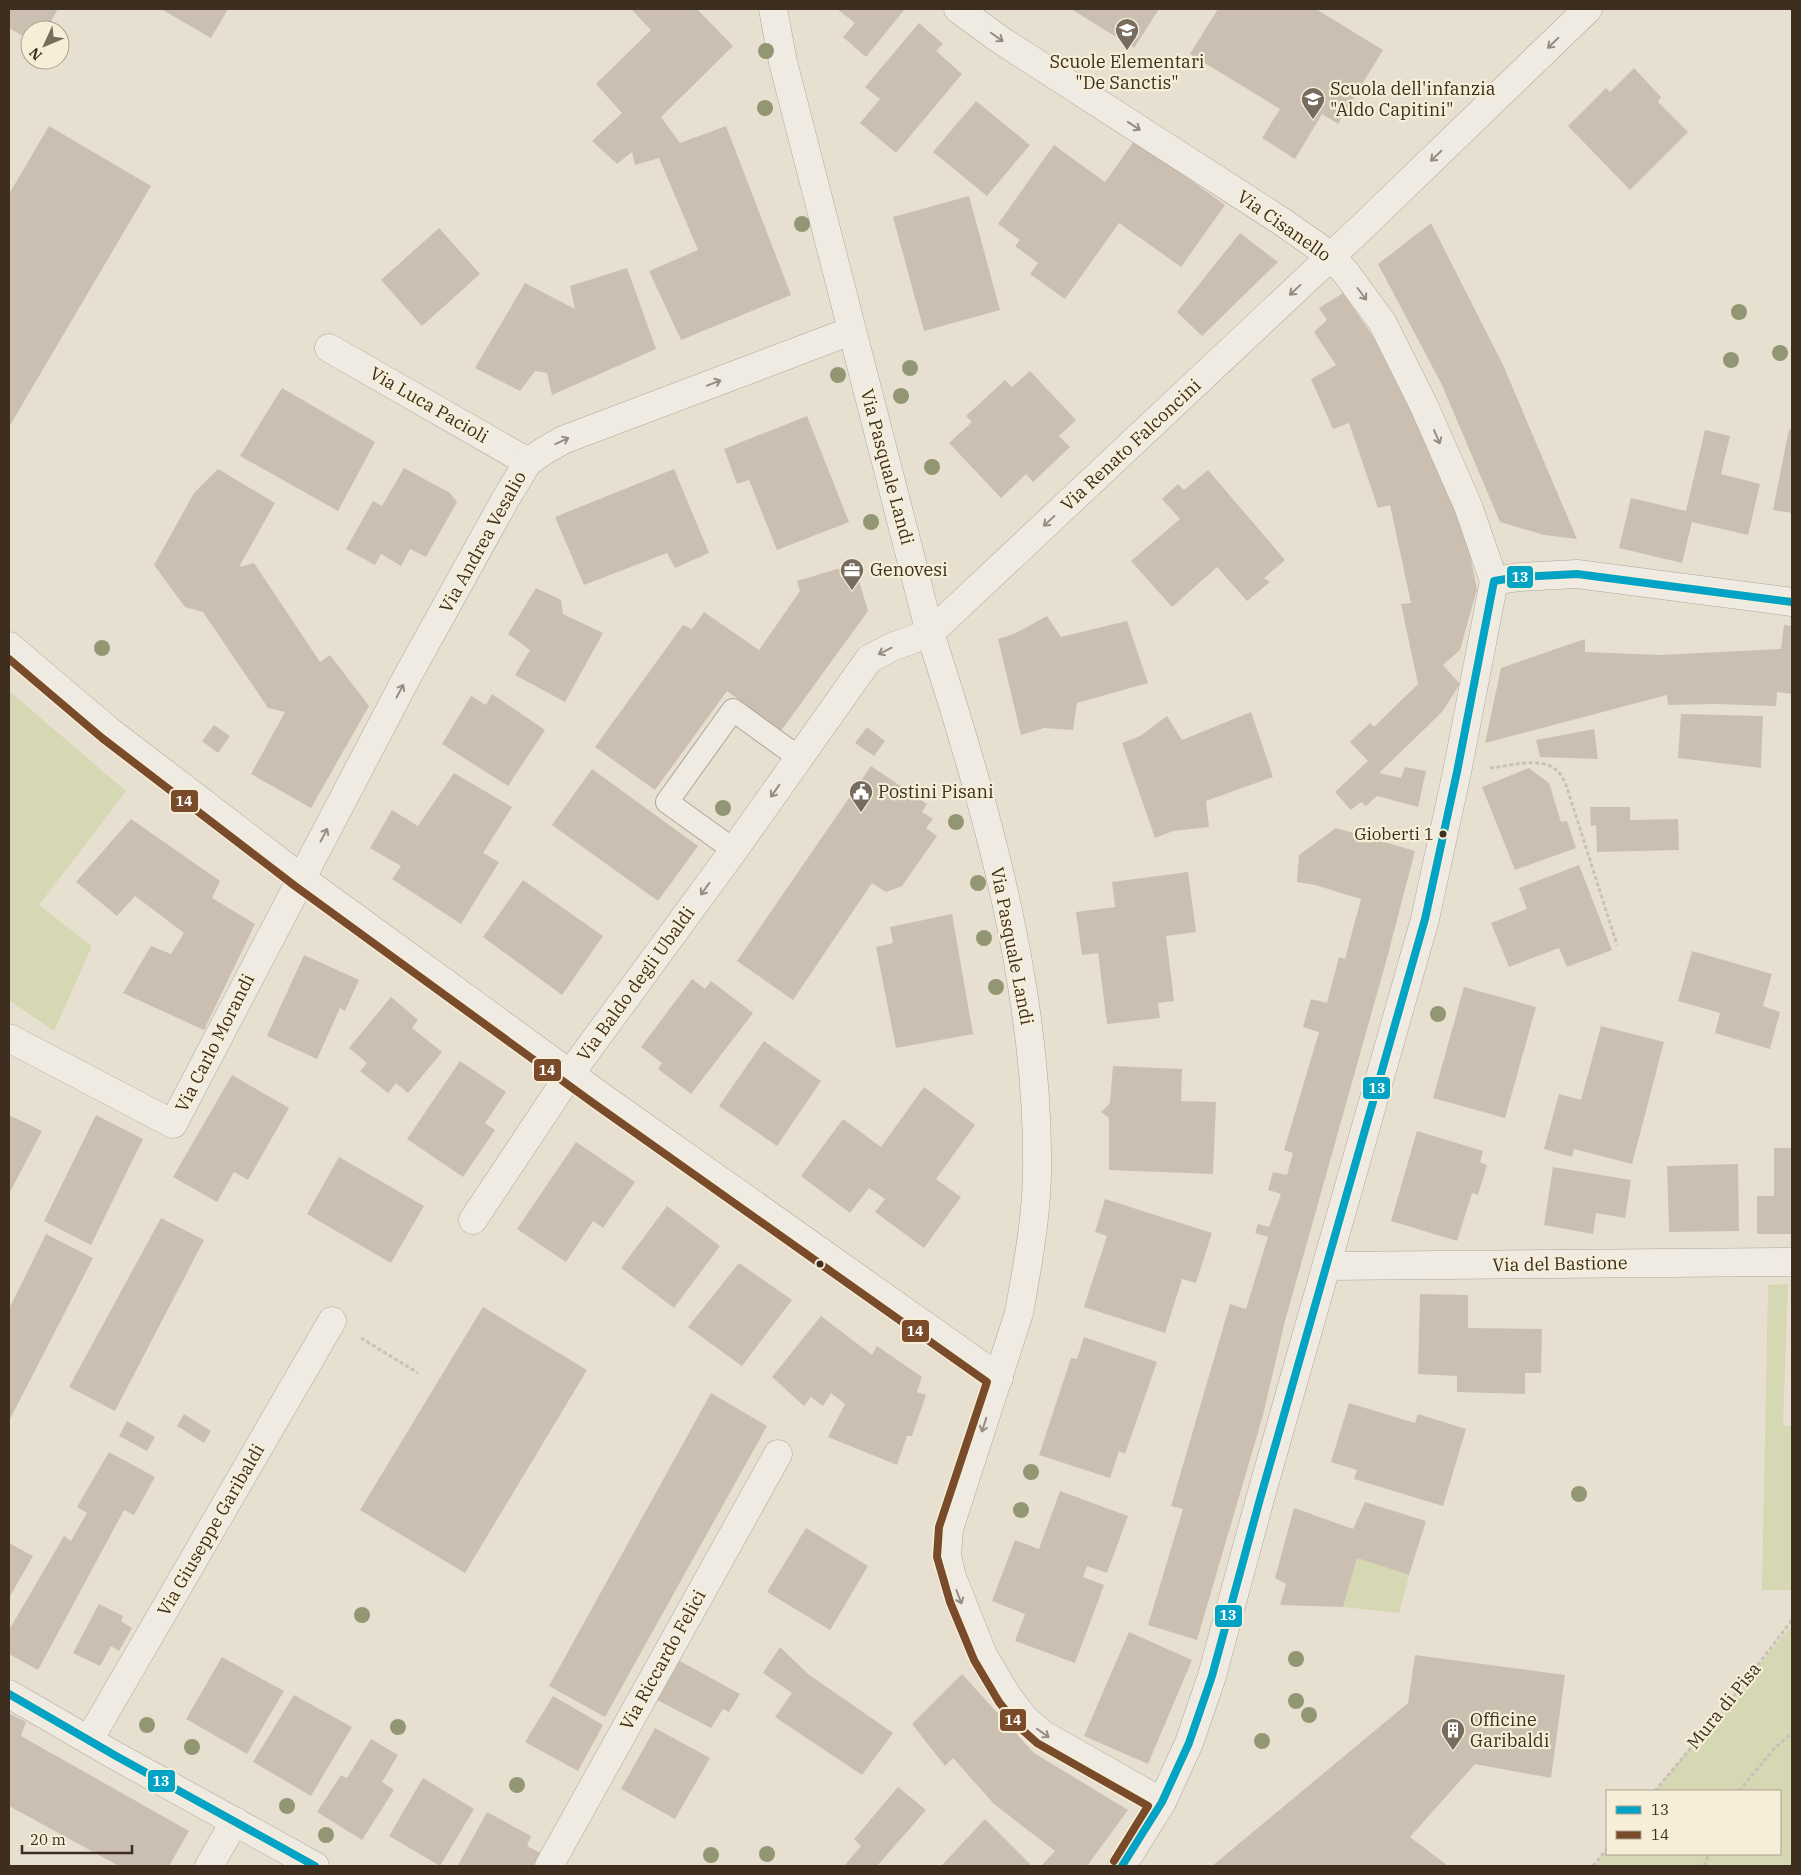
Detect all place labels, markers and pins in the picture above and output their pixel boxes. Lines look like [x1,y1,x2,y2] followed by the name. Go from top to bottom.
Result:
[1114,17,1140,51] school or university icon: Scuole Elementari "De Sanctis"
[1049,50,1205,94] place label: Scuole Elementari "De Sanctis"
[1330,77,1496,121] place label: Scuola dell'infanzia "Aldo Capitini"
[1300,86,1326,120] school or university icon: Scuola dell'infanzia "Aldo Capitini"
[839,557,865,591] office icon: Genovesi
[870,558,948,581] place label: Genovesi
[848,779,874,813] public building icon: Postini Pisani
[878,780,994,803] place label: Postini Pisani
[1354,823,1434,845] place label: Gioberti 1
[1438,829,1448,839] marker: Gioberti 1
[815,1259,825,1269] unlabelled marker
[1470,1708,1550,1752] place label: Officine Garibaldi
[1440,1717,1466,1751] building icon: Officine Garibaldi

